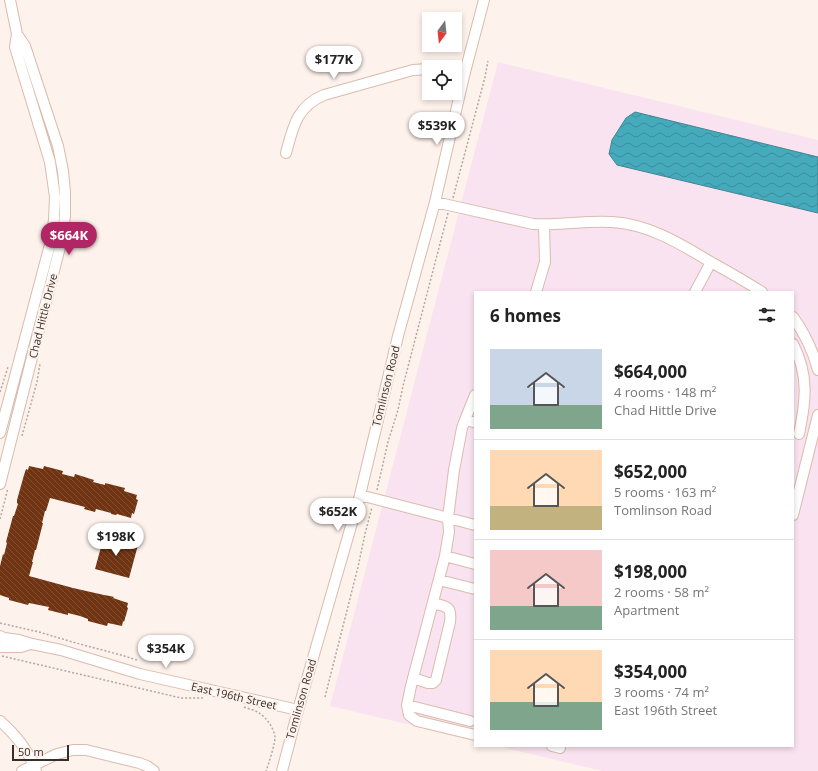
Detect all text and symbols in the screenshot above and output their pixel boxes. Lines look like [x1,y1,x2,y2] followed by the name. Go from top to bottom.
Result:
[422,12,462,52] north arrow
[422,12,462,100] map controls
[306,46,362,80] pin: $177K
[315,50,353,68] text: $177K
[422,60,462,100] button: locate
[409,112,465,146] pin: $539K
[418,116,456,134] text: $539K
[41,222,97,256] pin: $664K
[50,226,88,244] text: $664K
[25,272,60,360] street label: Chad Hittle Drive
[490,304,561,327] text: 6 homes
[756,304,778,326] icon: filters
[368,344,403,428] street label: Tomlinson Road
[614,360,687,383] text: $664,000
[522,365,570,413] icon: home
[614,383,716,401] text: 4 rooms · 148 m²
[614,401,717,419] text: Chad Hittle Drive
[614,460,687,483] text: $652,000
[522,466,570,514] icon: home
[614,483,716,501] text: 5 rooms · 163 m²
[310,498,366,532] pin: $652K
[614,501,712,519] text: Tomlinson Road
[319,502,357,520] text: $652K
[88,523,144,557] pin: $198K
[97,527,135,545] text: $198K
[614,560,687,583] text: $198,000
[522,566,570,614] icon: home
[614,583,709,601] text: 2 rooms · 58 m²
[614,601,679,619] text: Apartment
[138,635,194,669] pin: $354K
[147,639,185,657] text: $354K
[282,657,319,741] street label: Tomlinson Road
[614,660,687,683] text: $354,000
[522,666,570,714] icon: home
[190,678,278,713] street label: East 196th Street
[614,683,709,701] text: 3 rooms · 74 m²
[614,701,717,719] text: East 196th Street
[12,743,69,762] scale bar
[18,744,44,759] text: 50 m

